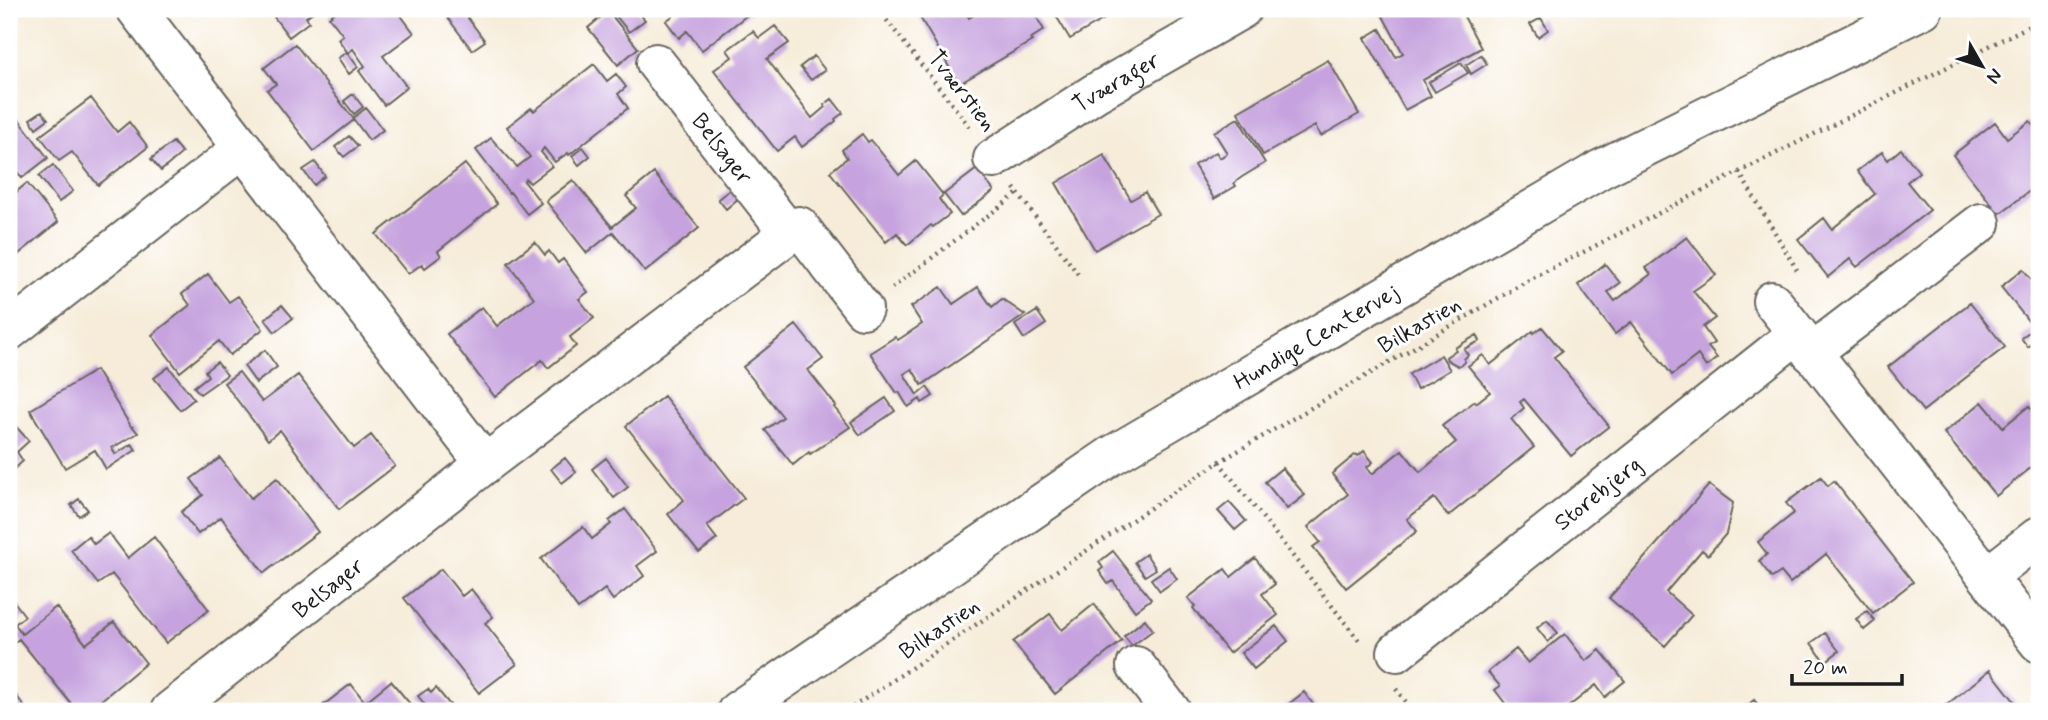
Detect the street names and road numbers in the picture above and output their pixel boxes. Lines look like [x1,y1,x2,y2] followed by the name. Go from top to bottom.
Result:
[920,44,1003,138] street label: Tværstien
[1067,46,1166,121] street label: Tværager
[684,108,758,191] street label: Belsager
[1229,278,1405,398] street label: Hundige Centervej
[1373,290,1467,361] street label: Bilkastien
[1549,450,1648,538] street label: Storebjerg
[287,552,371,626] street label: Belsager
[894,592,986,668] street label: Bilkastien

